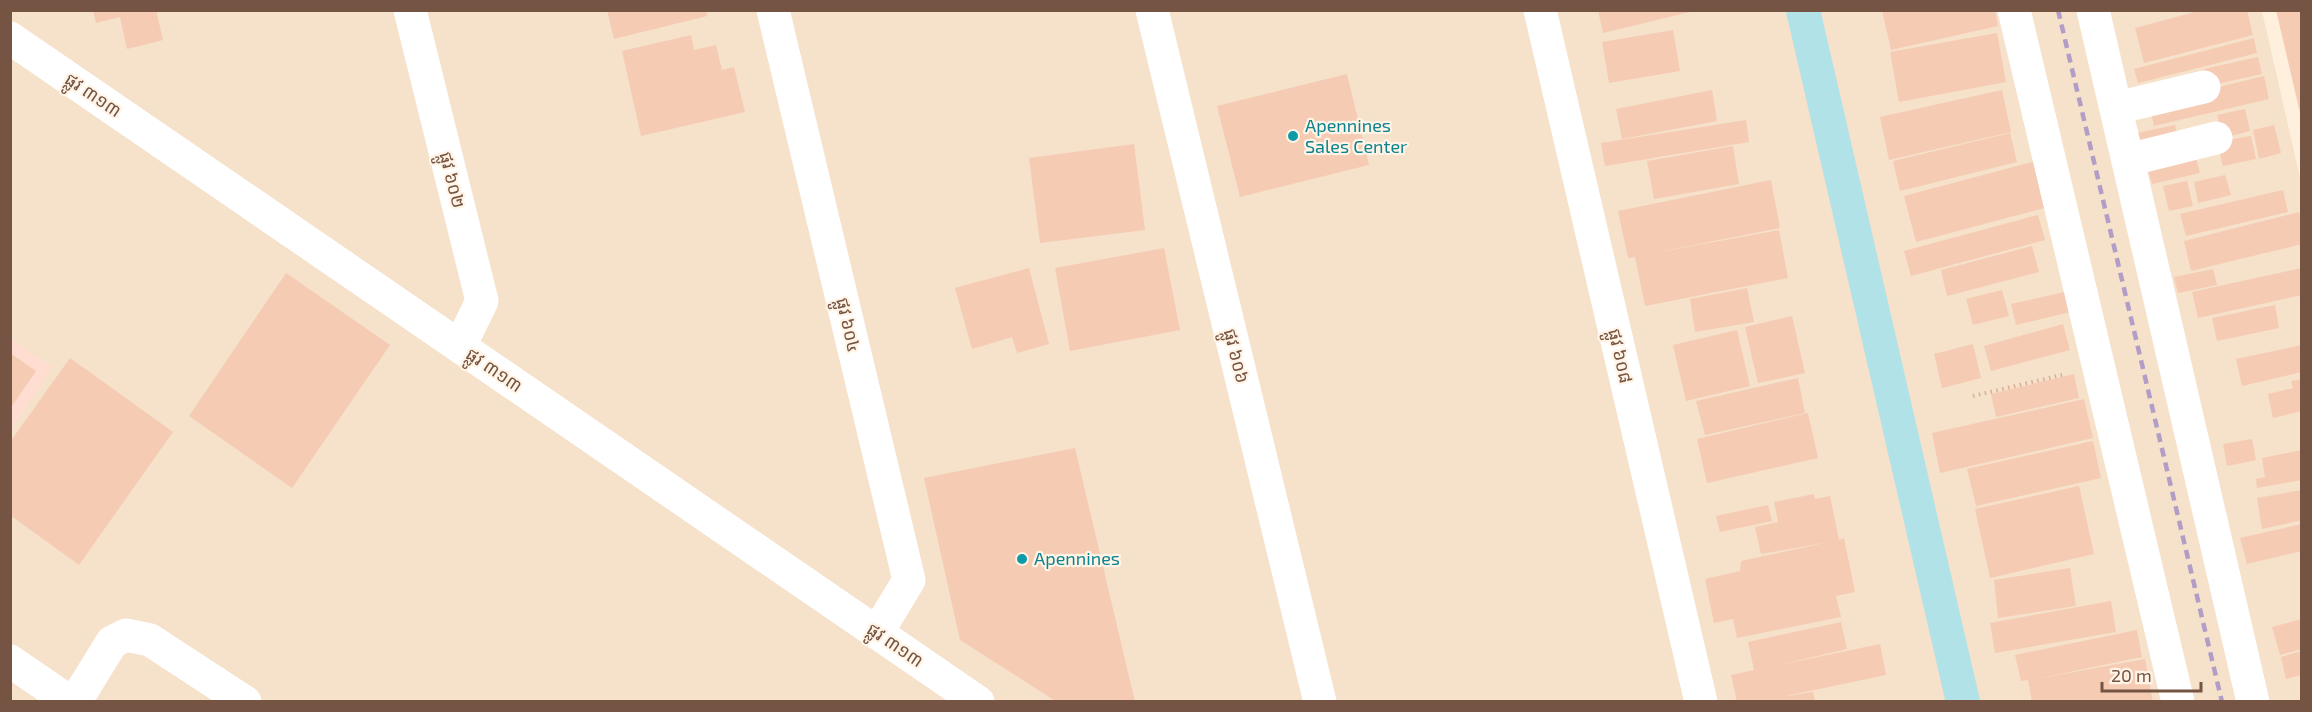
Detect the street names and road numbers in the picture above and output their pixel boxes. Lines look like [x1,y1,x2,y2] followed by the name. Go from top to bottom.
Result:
[57,67,126,126] street label: ផ្លូវ ៣១៣
[429,149,471,212] street label: ផ្លូវ ៦០២
[826,295,866,356] street label: ផ្លូវ ៦០៤
[1213,326,1254,387] street label: ផ្លូវ ៦០៦
[1598,326,1638,387] street label: ផ្លូវ ៦០៨
[458,342,527,401] street label: ផ្លូវ ៣១៣
[859,617,928,676] street label: ផ្លូវ ៣១៣

